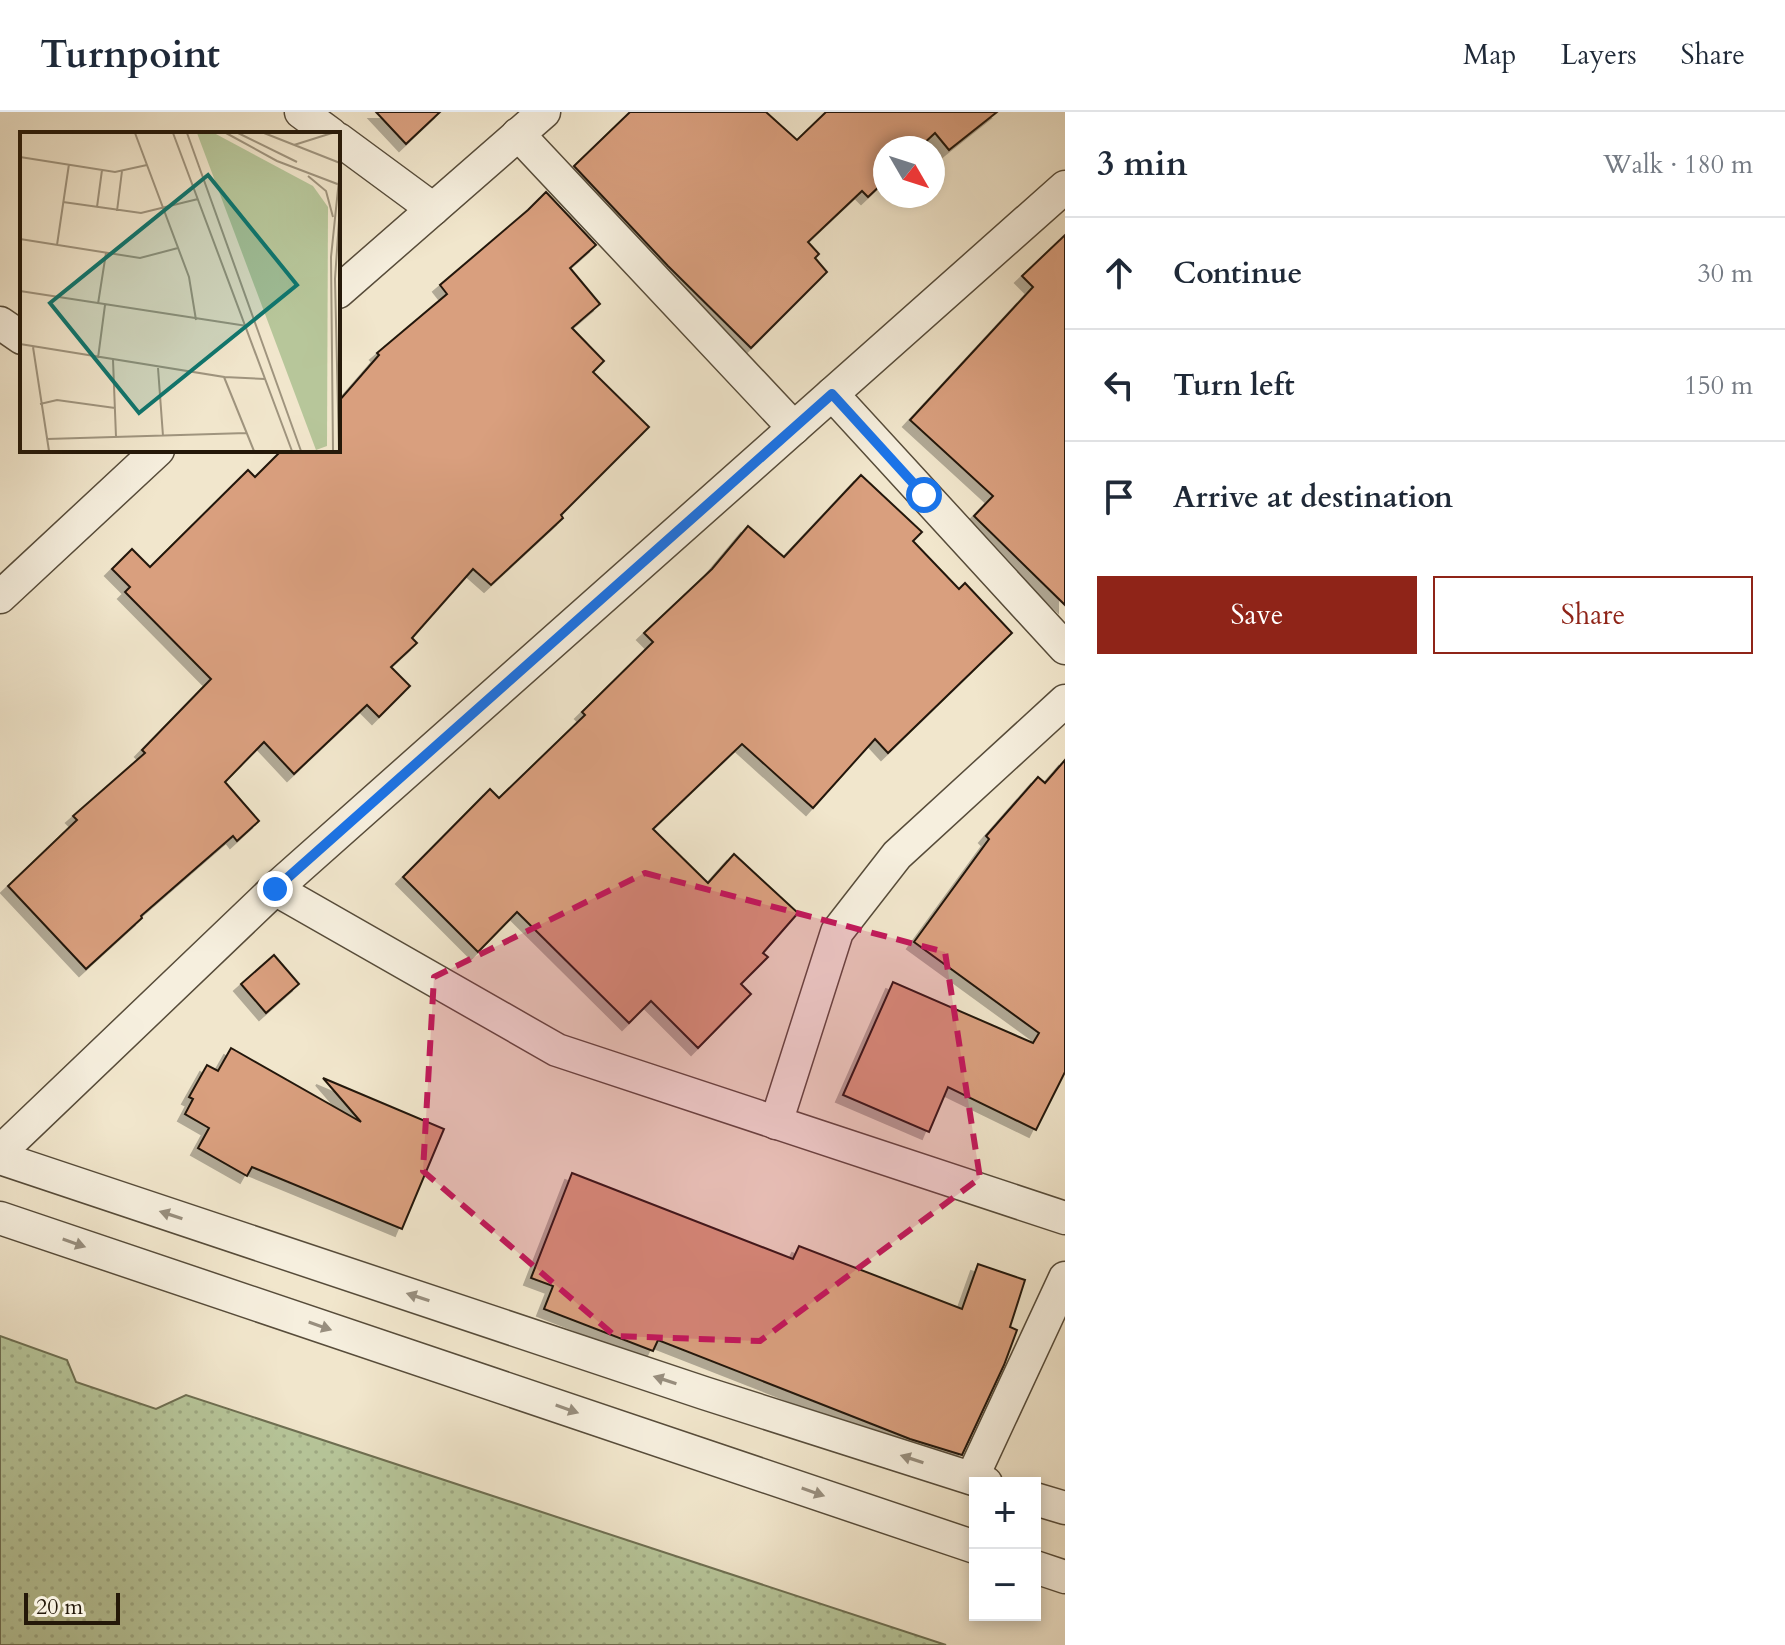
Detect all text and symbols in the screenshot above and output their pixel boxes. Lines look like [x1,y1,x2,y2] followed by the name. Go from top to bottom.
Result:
[40,29,220,81] text: Turnpoint
[1463,36,1516,74] text: Map
[1560,36,1637,74] text: Layers
[1681,36,1745,74] text: Share
[20,132,340,452] inset map
[873,136,945,208] north arrow
[1097,141,1188,187] text: 3 min
[1603,147,1753,182] text: Walk · 180 m
[1097,251,1141,295] icon: ahead
[1173,253,1302,294] text: Continue
[1697,256,1753,291] text: 30 m
[1097,363,1141,407] icon: left
[1173,365,1295,406] text: Turn left
[1684,368,1753,403] text: 150 m
[1097,475,1141,519] icon: arrive
[906,477,942,513] route start
[1173,477,1453,518] text: Arrive at destination
[1097,576,1417,654] button: Save
[1433,576,1753,654] button: Share
[257,871,293,907] route end
[159,1208,183,1220] one-way arrow
[62,1238,86,1250] one-way arrow
[406,1291,430,1303] one-way arrow
[309,1321,333,1333] one-way arrow
[652,1373,676,1385] one-way arrow
[555,1404,579,1416] one-way arrow
[900,1453,924,1465] one-way arrow
[969,1477,1041,1621] map controls
[969,1477,1041,1549] button: +
[801,1487,825,1499] one-way arrow
[969,1549,1041,1621] button: −
[24,1589,120,1625] scale bar
[36,1592,83,1622] text: 20 m

